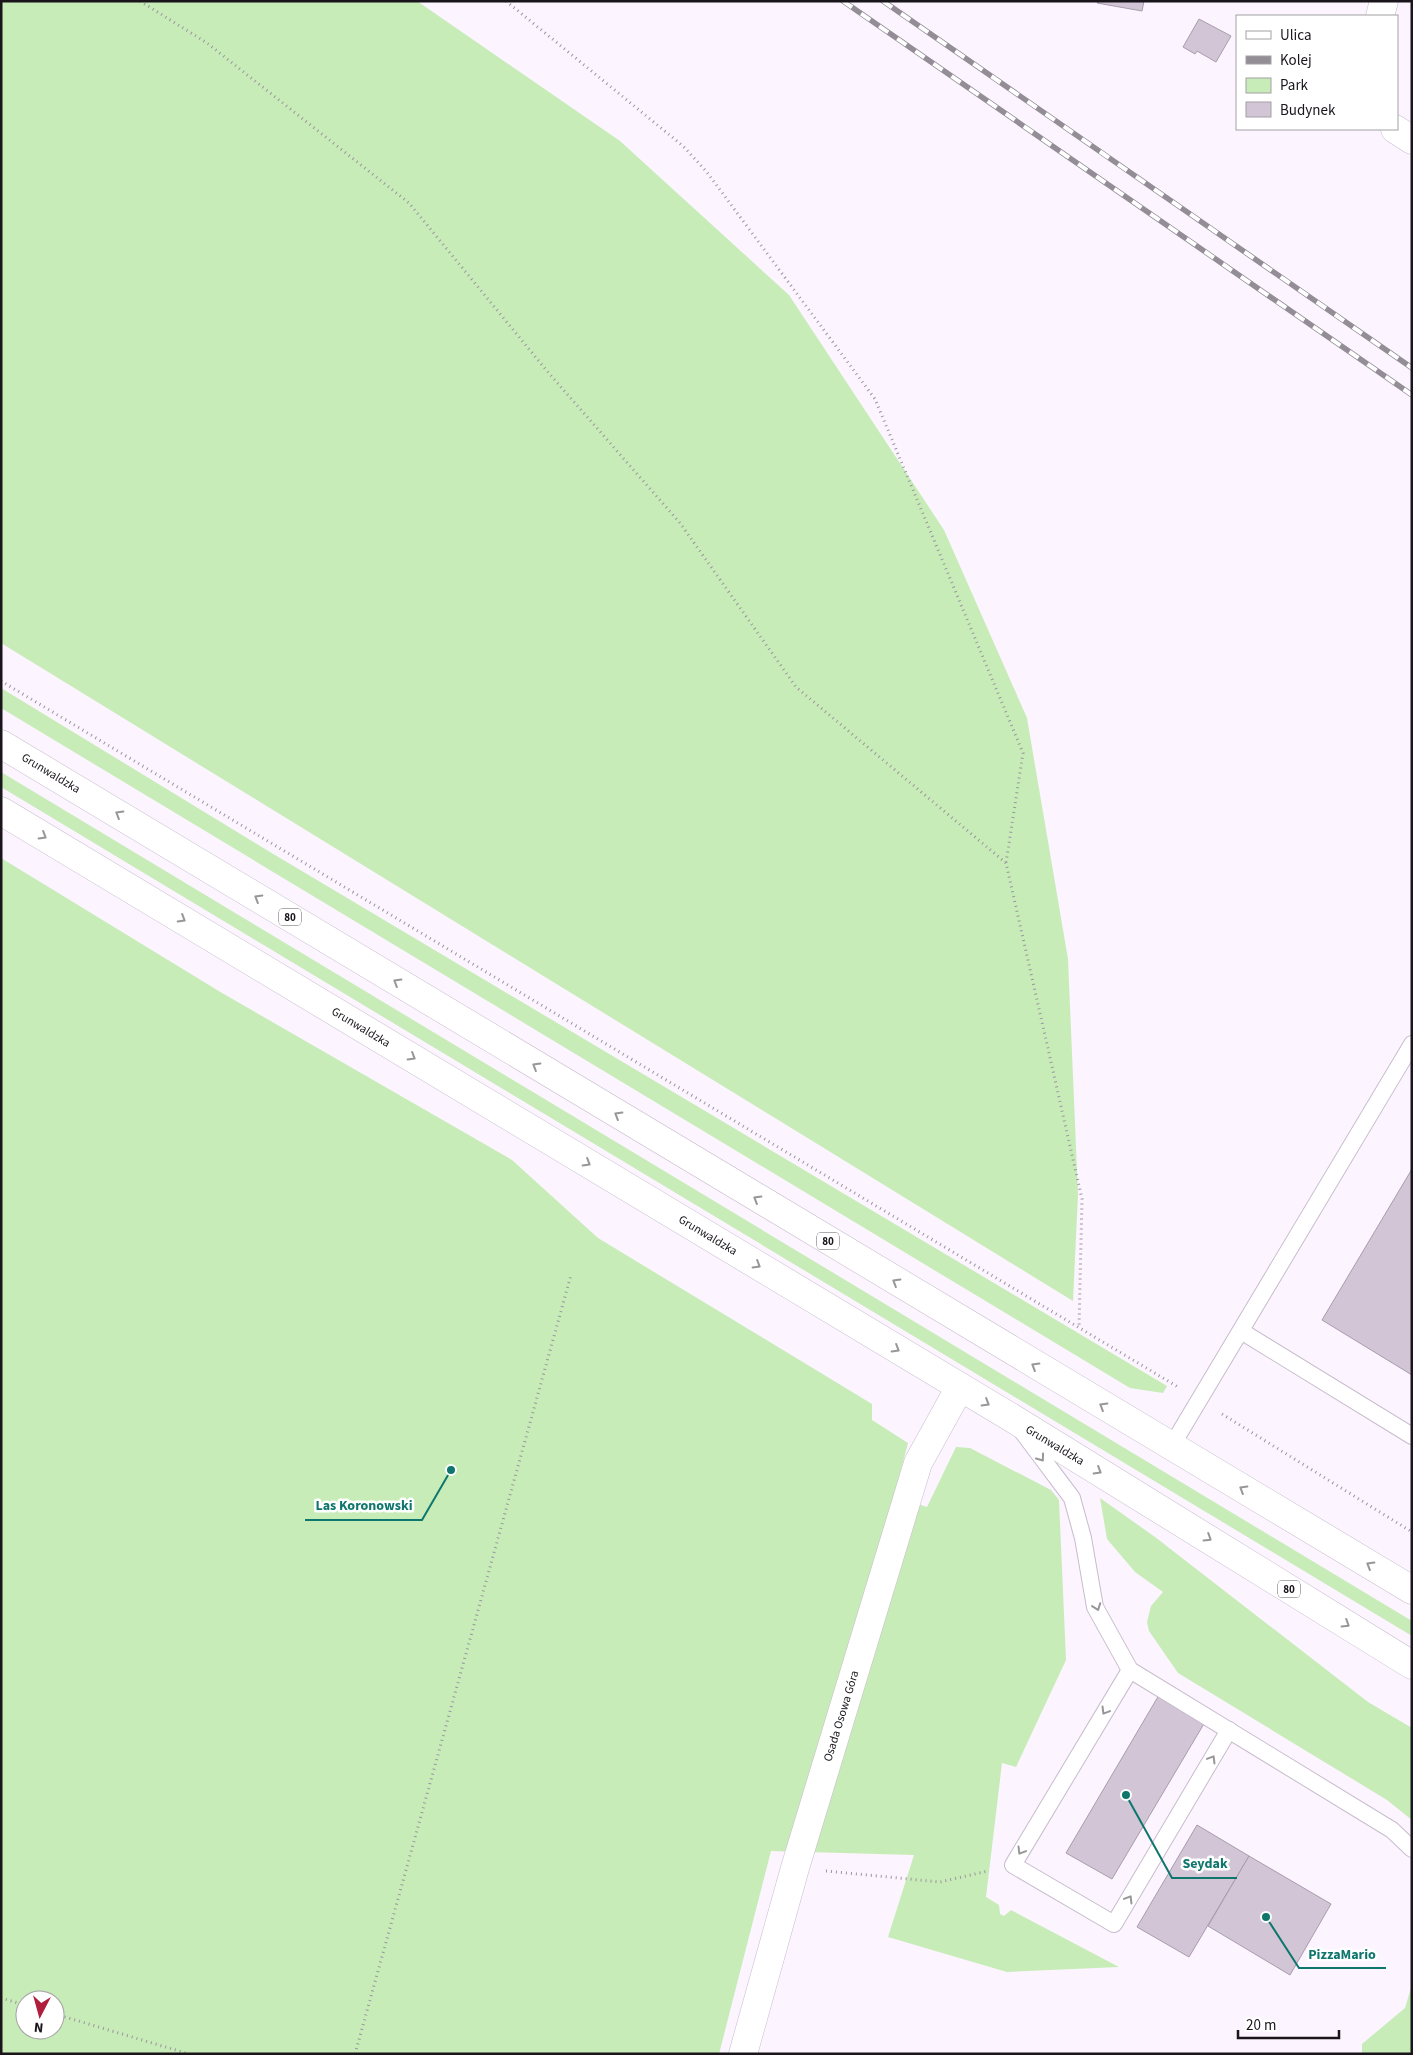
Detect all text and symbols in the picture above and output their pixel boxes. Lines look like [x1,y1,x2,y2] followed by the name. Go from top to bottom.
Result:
[1236,15,1398,130] legend
[1280,25,1311,46] text: Ulica
[1280,50,1312,71] text: Kolej
[1280,75,1309,96] text: Park
[1280,100,1336,121] text: Budynek
[18,749,83,798] street label: Grunwaldzka
[115,811,124,821] one-way arrow
[38,829,47,839] one-way arrow
[254,895,263,905] one-way arrow
[279,909,301,926] road number: 80
[177,913,186,923] one-way arrow
[394,978,403,988] one-way arrow
[328,1003,393,1052] street label: Grunwaldzka
[406,1051,415,1061] one-way arrow
[533,1062,542,1072] one-way arrow
[614,1111,623,1121] one-way arrow
[582,1156,591,1166] one-way arrow
[753,1195,762,1205] one-way arrow
[675,1211,740,1260] street label: Grunwaldzka
[817,1232,839,1250] road number: 80
[751,1258,760,1268] one-way arrow
[893,1279,902,1289] one-way arrow
[890,1342,899,1352] one-way arrow
[1032,1363,1041,1373] one-way arrow
[980,1396,989,1406] one-way arrow
[1100,1403,1109,1413] one-way arrow
[1022,1421,1087,1470] street label: Grunwaldzka
[1035,1452,1044,1462] one-way arrow
[1093,1465,1102,1475] one-way arrow
[1239,1486,1248,1496] one-way arrow
[305,1491,422,1520] callout: Las Koronowski
[315,1496,413,1516] text: Las Koronowski
[1203,1532,1212,1542] one-way arrow
[1366,1562,1375,1572] one-way arrow
[1278,1580,1300,1598] road number: 80
[1091,1602,1101,1611] one-way arrow
[1340,1618,1350,1627] one-way arrow
[820,1669,863,1764] street label: Osada Osowa Góra
[1102,1706,1112,1715] one-way arrow
[1205,1756,1215,1765] one-way arrow
[1018,1845,1028,1854] one-way arrow
[1172,1849,1237,1878] callout: Seydak
[1182,1854,1228,1874] text: Seydak
[1122,1895,1132,1904] one-way arrow
[1299,1939,1386,1968] callout: PizzaMario
[1308,1945,1376,1965] text: PizzaMario
[15,1990,65,2040] north arrow
[1238,2008,1339,2040] scale bar
[1246,2015,1276,2036] text: 20 m
[33,2017,44,2037] text: N

